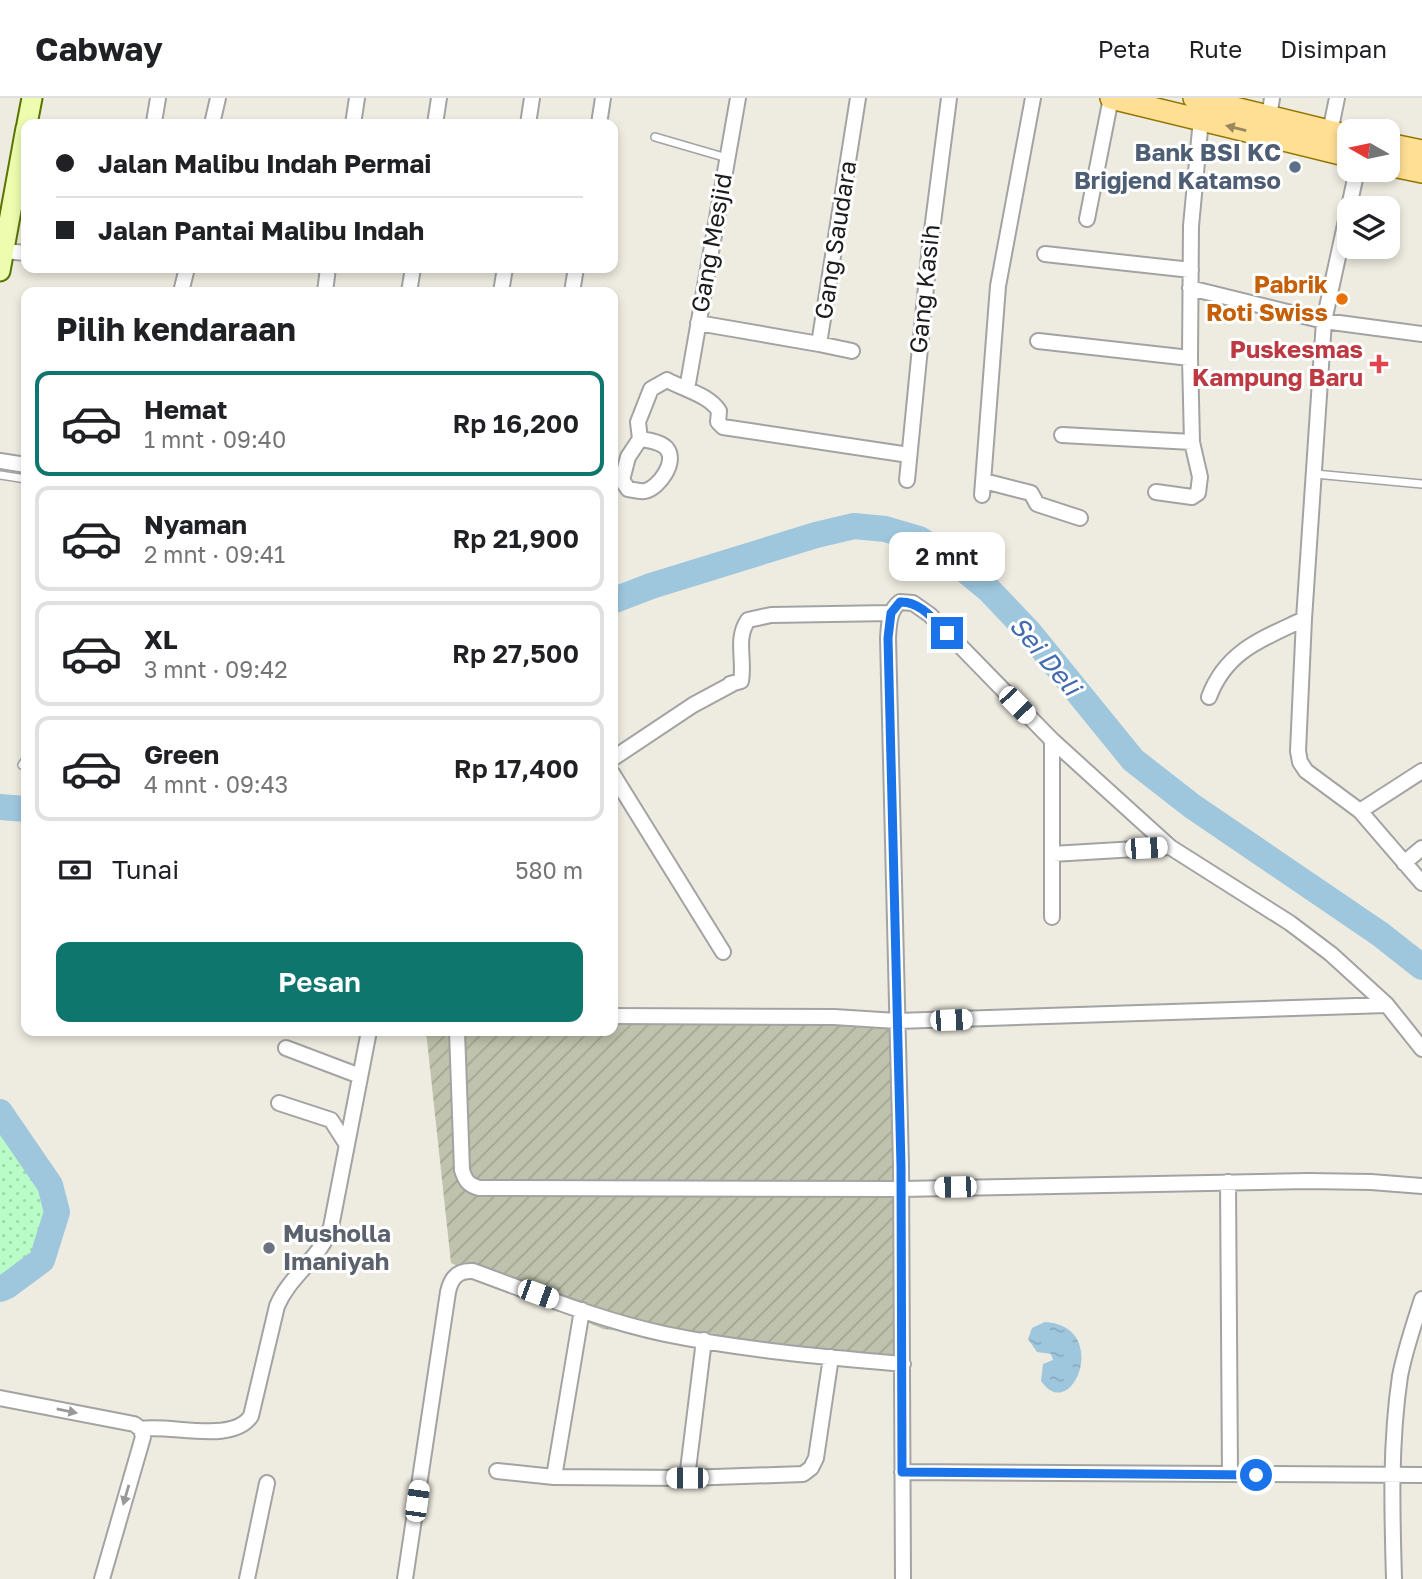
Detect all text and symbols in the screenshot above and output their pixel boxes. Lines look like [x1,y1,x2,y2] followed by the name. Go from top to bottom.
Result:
[35,29,163,68] text: Cabway
[1098,34,1150,63] text: Peta
[1188,34,1242,63] text: Rute
[1280,34,1387,63] text: Disimpan
[1337,119,1400,182] north arrow
[1337,119,1400,259] map controls
[1224,122,1246,133] one-way arrow
[1074,137,1281,194] place label: Bank BSI KC Brigjend Katamso
[98,148,431,179] text: Jalan Malibu Indah Permai
[808,158,861,321] street label: Gang Saudara
[1287,159,1303,175] marker: Bank BSI KC Brigjend Katamso
[684,171,737,315] street label: Gang Mesjid
[1337,196,1400,259] button: layers
[98,215,424,246] text: Jalan Pantai Malibu Indah
[902,223,945,355] street label: Gang Kasih
[1206,269,1328,326] place label: Pabrik Roti Swiss
[1334,291,1350,307] marker: Pabrik Roti Swiss
[56,310,296,348] text: Pilih kendaraan
[1192,334,1363,391] place label: Puskesmas Kampung Baru
[1369,354,1389,374] marker: Puskesmas Kampung Baru
[60,392,123,455] icon: car
[144,394,227,425] text: Hemat
[452,408,579,439] text: Rp 16,200
[144,425,286,453] text: 1 mnt · 09:40
[60,507,123,570] icon: car
[144,509,247,540] text: Nyaman
[452,523,579,554] text: Rp 21,900
[889,532,1005,580] callout: 2 mnt
[144,540,285,568] text: 2 mnt · 09:41
[916,542,978,570] text: 2 mnt
[1003,610,1089,704] water label: Sei Deli
[931,617,963,649] route end
[60,622,123,685] icon: car
[144,624,178,655] text: XL
[452,638,579,669] text: Rp 27,500
[144,655,288,683] text: 3 mnt · 09:42
[995,683,1040,727] car
[60,737,123,800] icon: car
[144,739,219,770] text: Green
[454,753,579,784] text: Rp 17,400
[144,770,288,798] text: 4 mnt · 09:43
[1125,836,1168,860] car
[56,851,94,889] icon: cash
[112,854,179,885] text: Tunai
[515,856,583,884] text: 580 m
[56,942,583,1022] button: Pesan
[930,1009,973,1031] car
[934,1176,977,1198] car
[283,1218,391,1275] place label: Musholla Imaniyah
[261,1240,277,1256] marker: Musholla Imaniyah
[515,1277,562,1311] car
[56,1406,78,1417] one-way arrow
[1240,1459,1272,1491] route start
[667,1468,709,1489] car
[404,1479,431,1523] car
[121,1484,131,1505] one-way arrow

